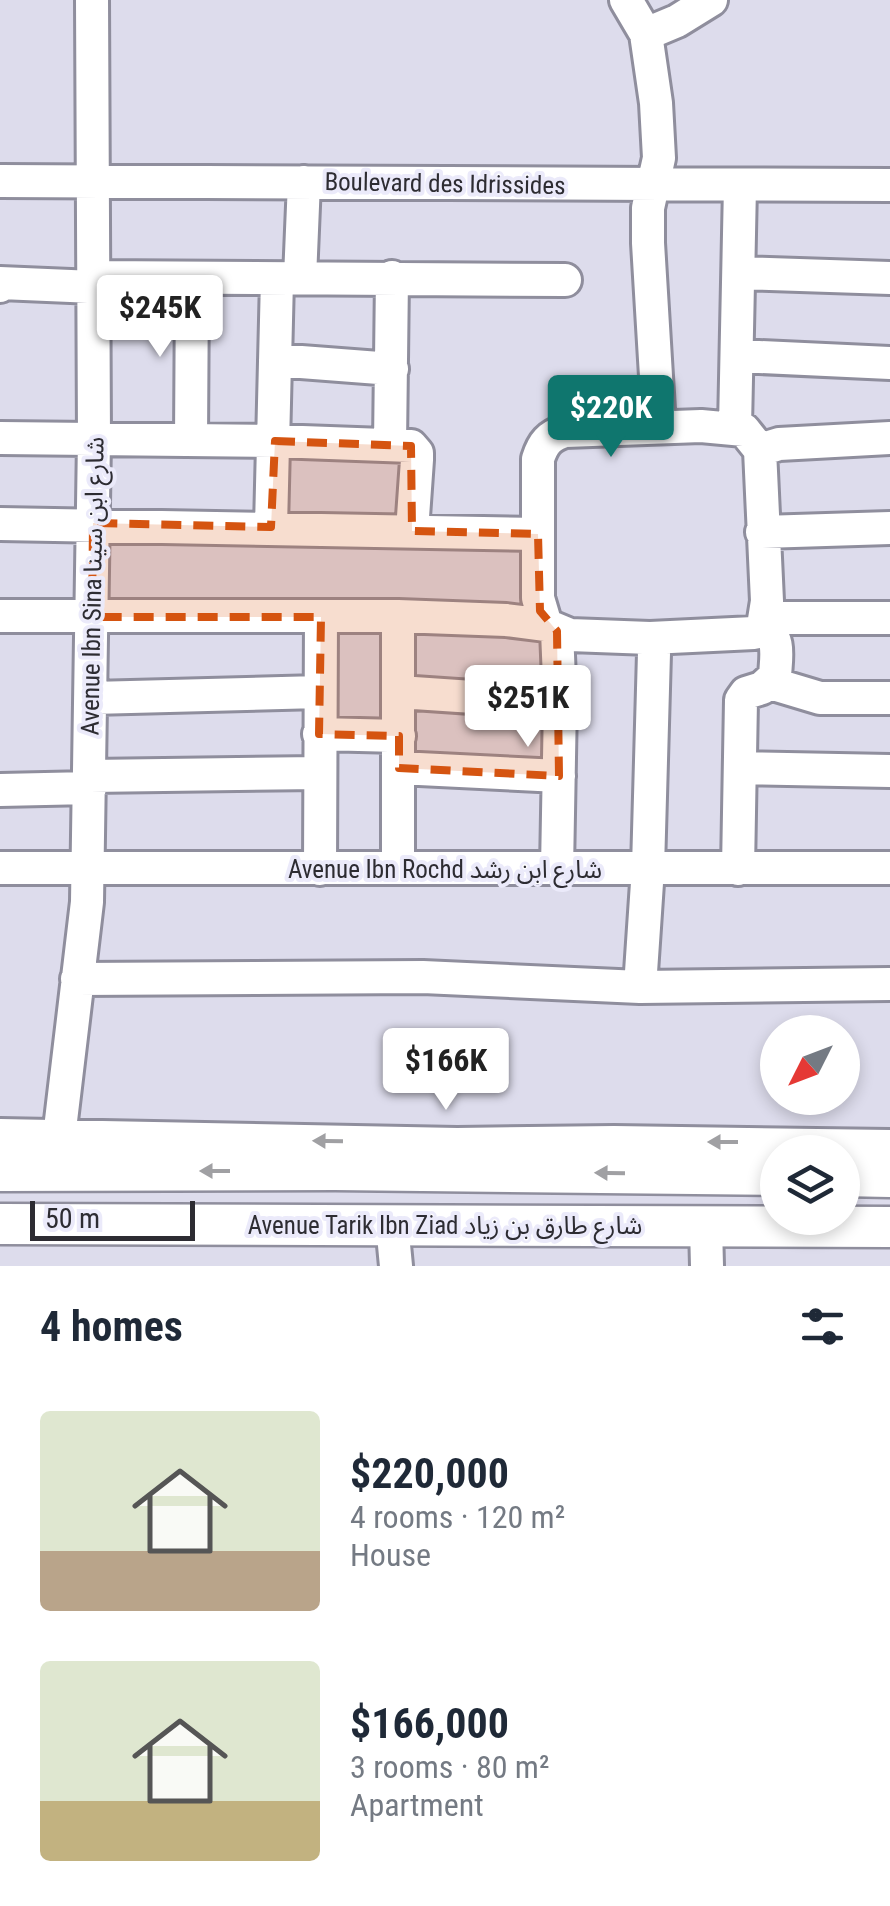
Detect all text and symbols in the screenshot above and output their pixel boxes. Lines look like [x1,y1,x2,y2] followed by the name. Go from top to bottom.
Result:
[324,167,566,200] street label: Boulevard des Idrissides
[90,275,230,360] pin: $245K
[119,288,201,326] text: $245K
[541,375,681,460] pin: $220K
[570,388,652,426] text: $220K
[75,436,114,736] street label: Avenue Ibn Sina شارع ابن سينا
[458,665,598,750] pin: $251K
[487,678,569,716] text: $251K
[288,855,602,888] street label: Avenue Ibn Rochd شارع ابن رشد
[760,1015,860,1115] north arrow
[760,1015,860,1235] map controls
[376,1028,516,1113] pin: $166K
[405,1041,487,1079] text: $166K
[311,1132,343,1148] one-way arrow
[706,1134,738,1150] one-way arrow
[760,1135,860,1235] button: layers
[199,1163,231,1179] one-way arrow
[594,1165,626,1181] one-way arrow
[30,1196,195,1240] scale bar
[45,1202,100,1235] text: 50 m
[248,1211,642,1244] street label: Avenue Tarik Ibn Ziad شارع طارق بن زياد
[795,1299,850,1354] icon: filters
[40,1302,183,1351] text: 4 homes
[350,1449,509,1498] text: $220,000
[120,1451,240,1571] icon: home
[350,1498,565,1536] text: 4 rooms · 120 m²
[350,1536,431,1574] text: House
[350,1699,509,1748] text: $166,000
[120,1701,240,1821] icon: home
[350,1748,549,1786] text: 3 rooms · 80 m²
[350,1786,484,1824] text: Apartment

